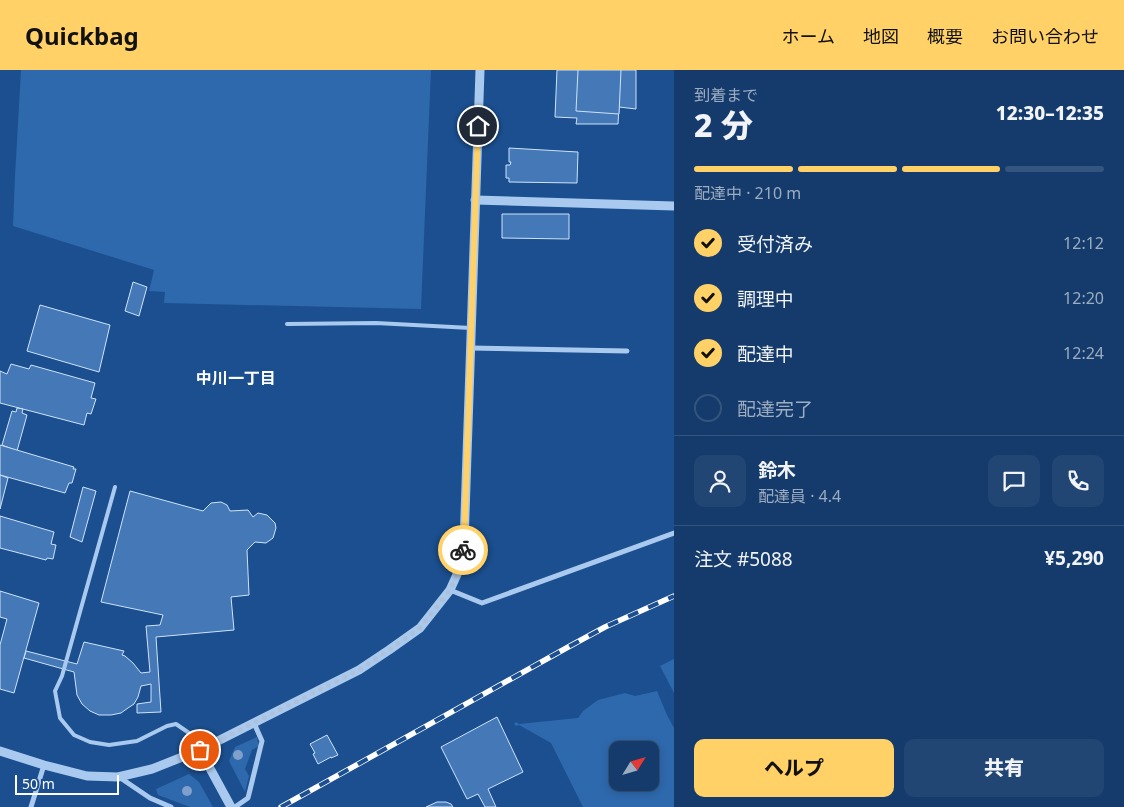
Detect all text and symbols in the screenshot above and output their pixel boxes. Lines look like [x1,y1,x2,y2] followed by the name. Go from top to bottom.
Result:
[25,19,139,52] text: Quickbag
[782,24,835,48] text: ホーム
[863,24,899,48] text: 地図
[927,24,963,48] text: 概要
[991,24,1099,48] text: お問い合わせ
[694,84,758,106] text: 到着まで
[996,100,1104,126] text: 12:30–12:35
[694,103,753,146] text: 2 分
[457,105,499,147] pin
[464,112,492,140] icon: home
[694,182,801,204] text: 配達中 · 210 m
[694,229,722,257] icon: check
[737,231,813,257] text: 受付済み
[1063,232,1104,254] text: 12:12
[694,284,722,312] icon: check
[737,286,794,312] text: 調理中
[1063,287,1104,309] text: 12:20
[694,339,722,367] icon: check
[737,341,794,367] text: 配達中
[1063,342,1104,364] text: 12:24
[196,367,276,389] district label: 中川一丁目
[737,396,813,422] text: 配達完了
[694,455,746,507] button: person
[988,455,1040,507] button: chat
[1052,455,1104,507] button: phone
[758,457,796,483] text: 鈴木
[758,485,841,507] text: 配達員 · 4.4
[438,525,488,575] courier
[449,536,477,564] icon: bike
[1044,545,1104,571] text: ¥5,290
[694,546,793,572] text: 注文 #5088
[179,729,221,771] pin
[186,736,214,764] icon: bag
[694,739,894,797] button: ヘルプ
[904,739,1104,797] button: 共有
[609,741,659,791] north arrow
[609,741,659,791] map controls
[15,772,119,795] scale bar
[22,774,55,793] text: 50 m

